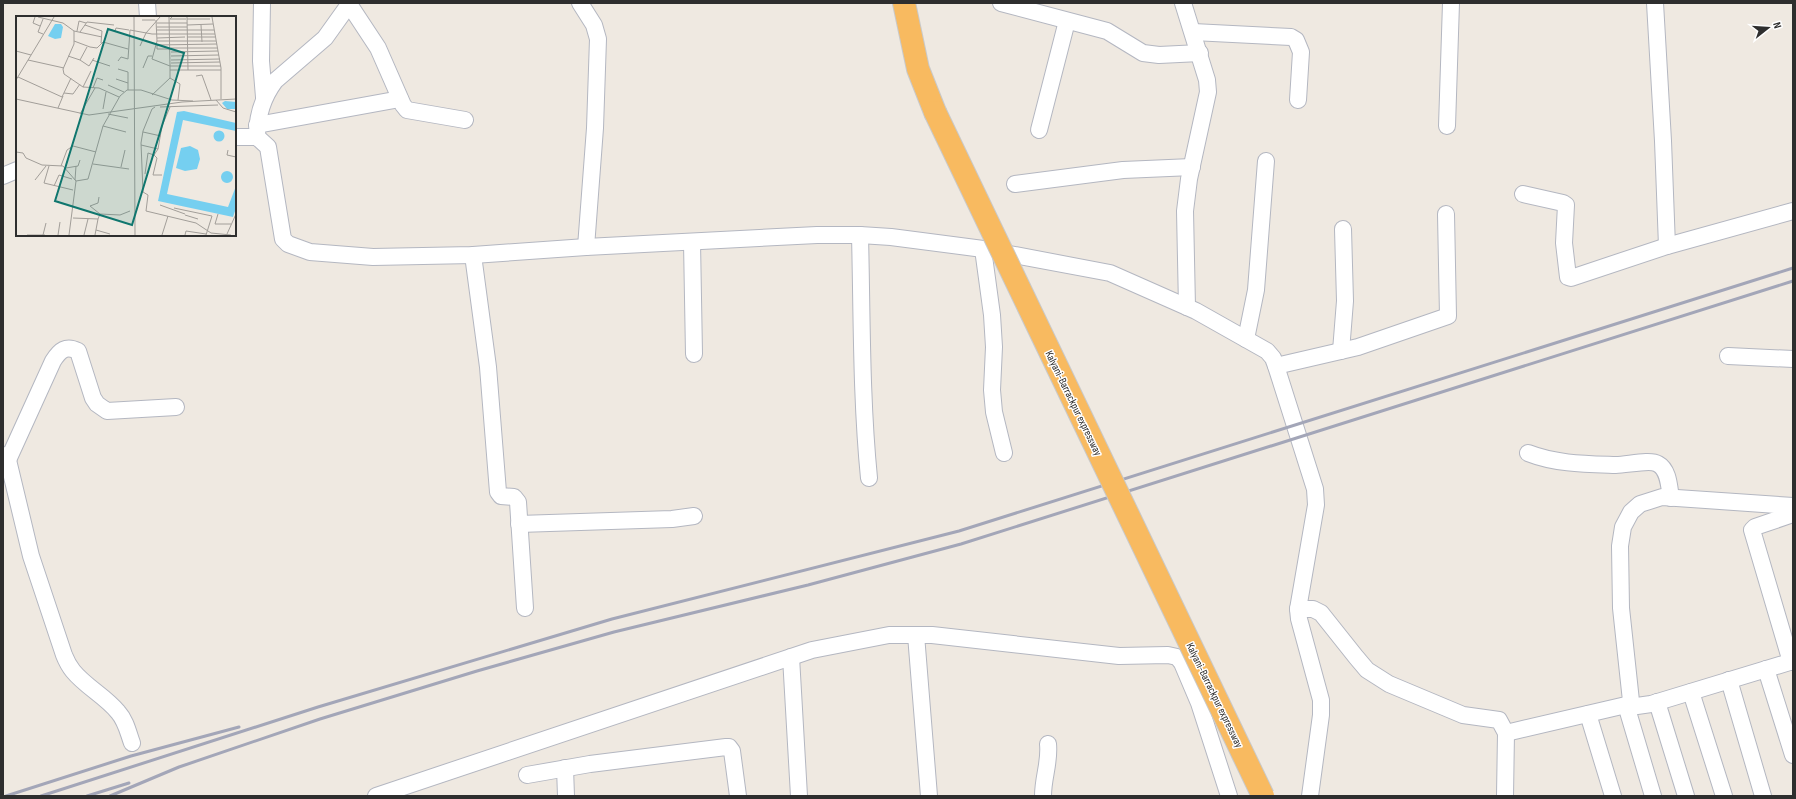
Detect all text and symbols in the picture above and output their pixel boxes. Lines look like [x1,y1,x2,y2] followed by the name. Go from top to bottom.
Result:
[1748,8,1788,48] north arrow
[16,16,236,236] inset map
[1770,21,1784,30] text: N
[1042,349,1105,458] street label: Kalyani-Barrackpur expressway
[1183,641,1246,750] street label: Kalyani-Barrackpur expressway

